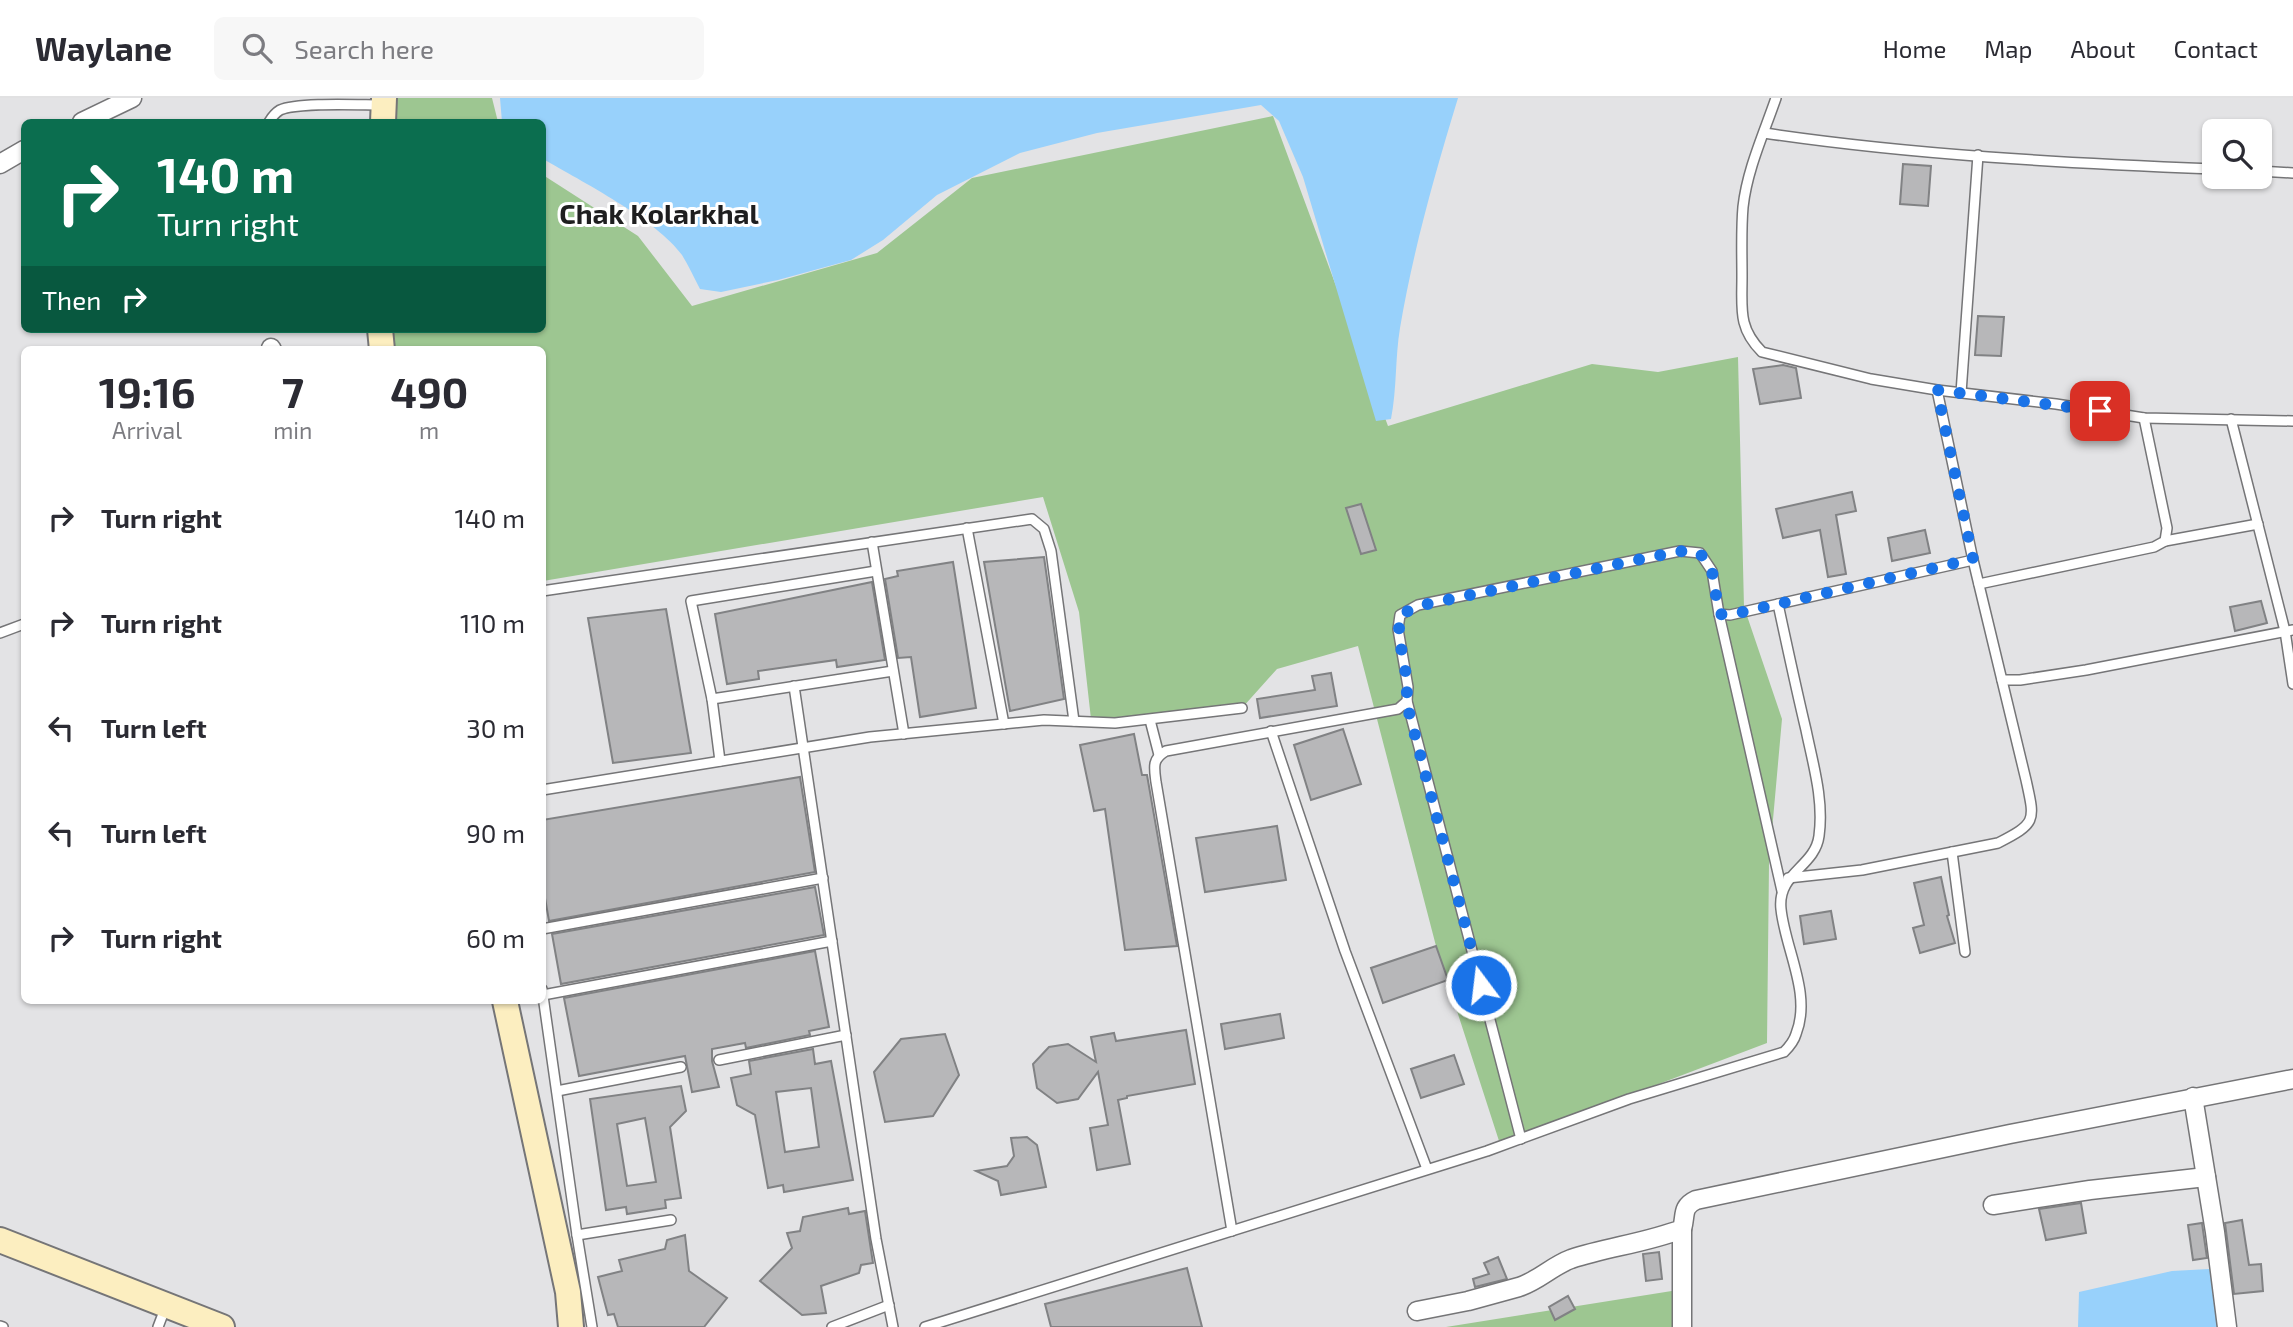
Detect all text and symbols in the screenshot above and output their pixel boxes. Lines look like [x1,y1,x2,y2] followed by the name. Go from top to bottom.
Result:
[214,17,704,80] search box
[35,28,172,68] text: Waylane
[238,29,276,67] icon: search
[294,33,434,64] text: Search here
[1883,34,1946,63] text: Home
[1984,34,2032,63] text: Map
[2070,34,2136,63] text: About
[2174,34,2258,63] text: Contact
[2202,119,2272,189] map controls
[2202,119,2272,189] button: search
[157,144,294,203] text: 140 m
[42,147,133,238] icon: right
[559,196,759,230] district label: Chak Kolarkhal
[157,204,299,242] text: Turn right
[115,280,153,318] icon: right
[42,284,101,315] text: Then
[99,366,195,416] text: 19:16
[282,366,304,416] text: 7
[390,366,468,416] text: 490
[2070,381,2130,441] pin
[2081,392,2119,430] icon: arrive
[112,416,182,444] text: Arrival
[273,416,312,444] text: min
[419,416,439,444] text: m
[42,499,80,537] icon: right
[101,502,222,533] text: Turn right
[454,502,525,533] text: 140 m
[42,604,80,642] icon: right
[101,607,222,638] text: Turn right
[460,607,525,638] text: 110 m
[42,709,80,747] icon: left
[101,712,207,743] text: Turn left
[466,712,525,743] text: 30 m
[42,814,80,852] icon: left
[101,817,207,848] text: Turn left
[466,817,525,848] text: 90 m
[42,919,80,957] icon: right
[101,922,222,953] text: Turn right
[466,922,525,953] text: 60 m
[1444,948,1518,1022] position arrow

